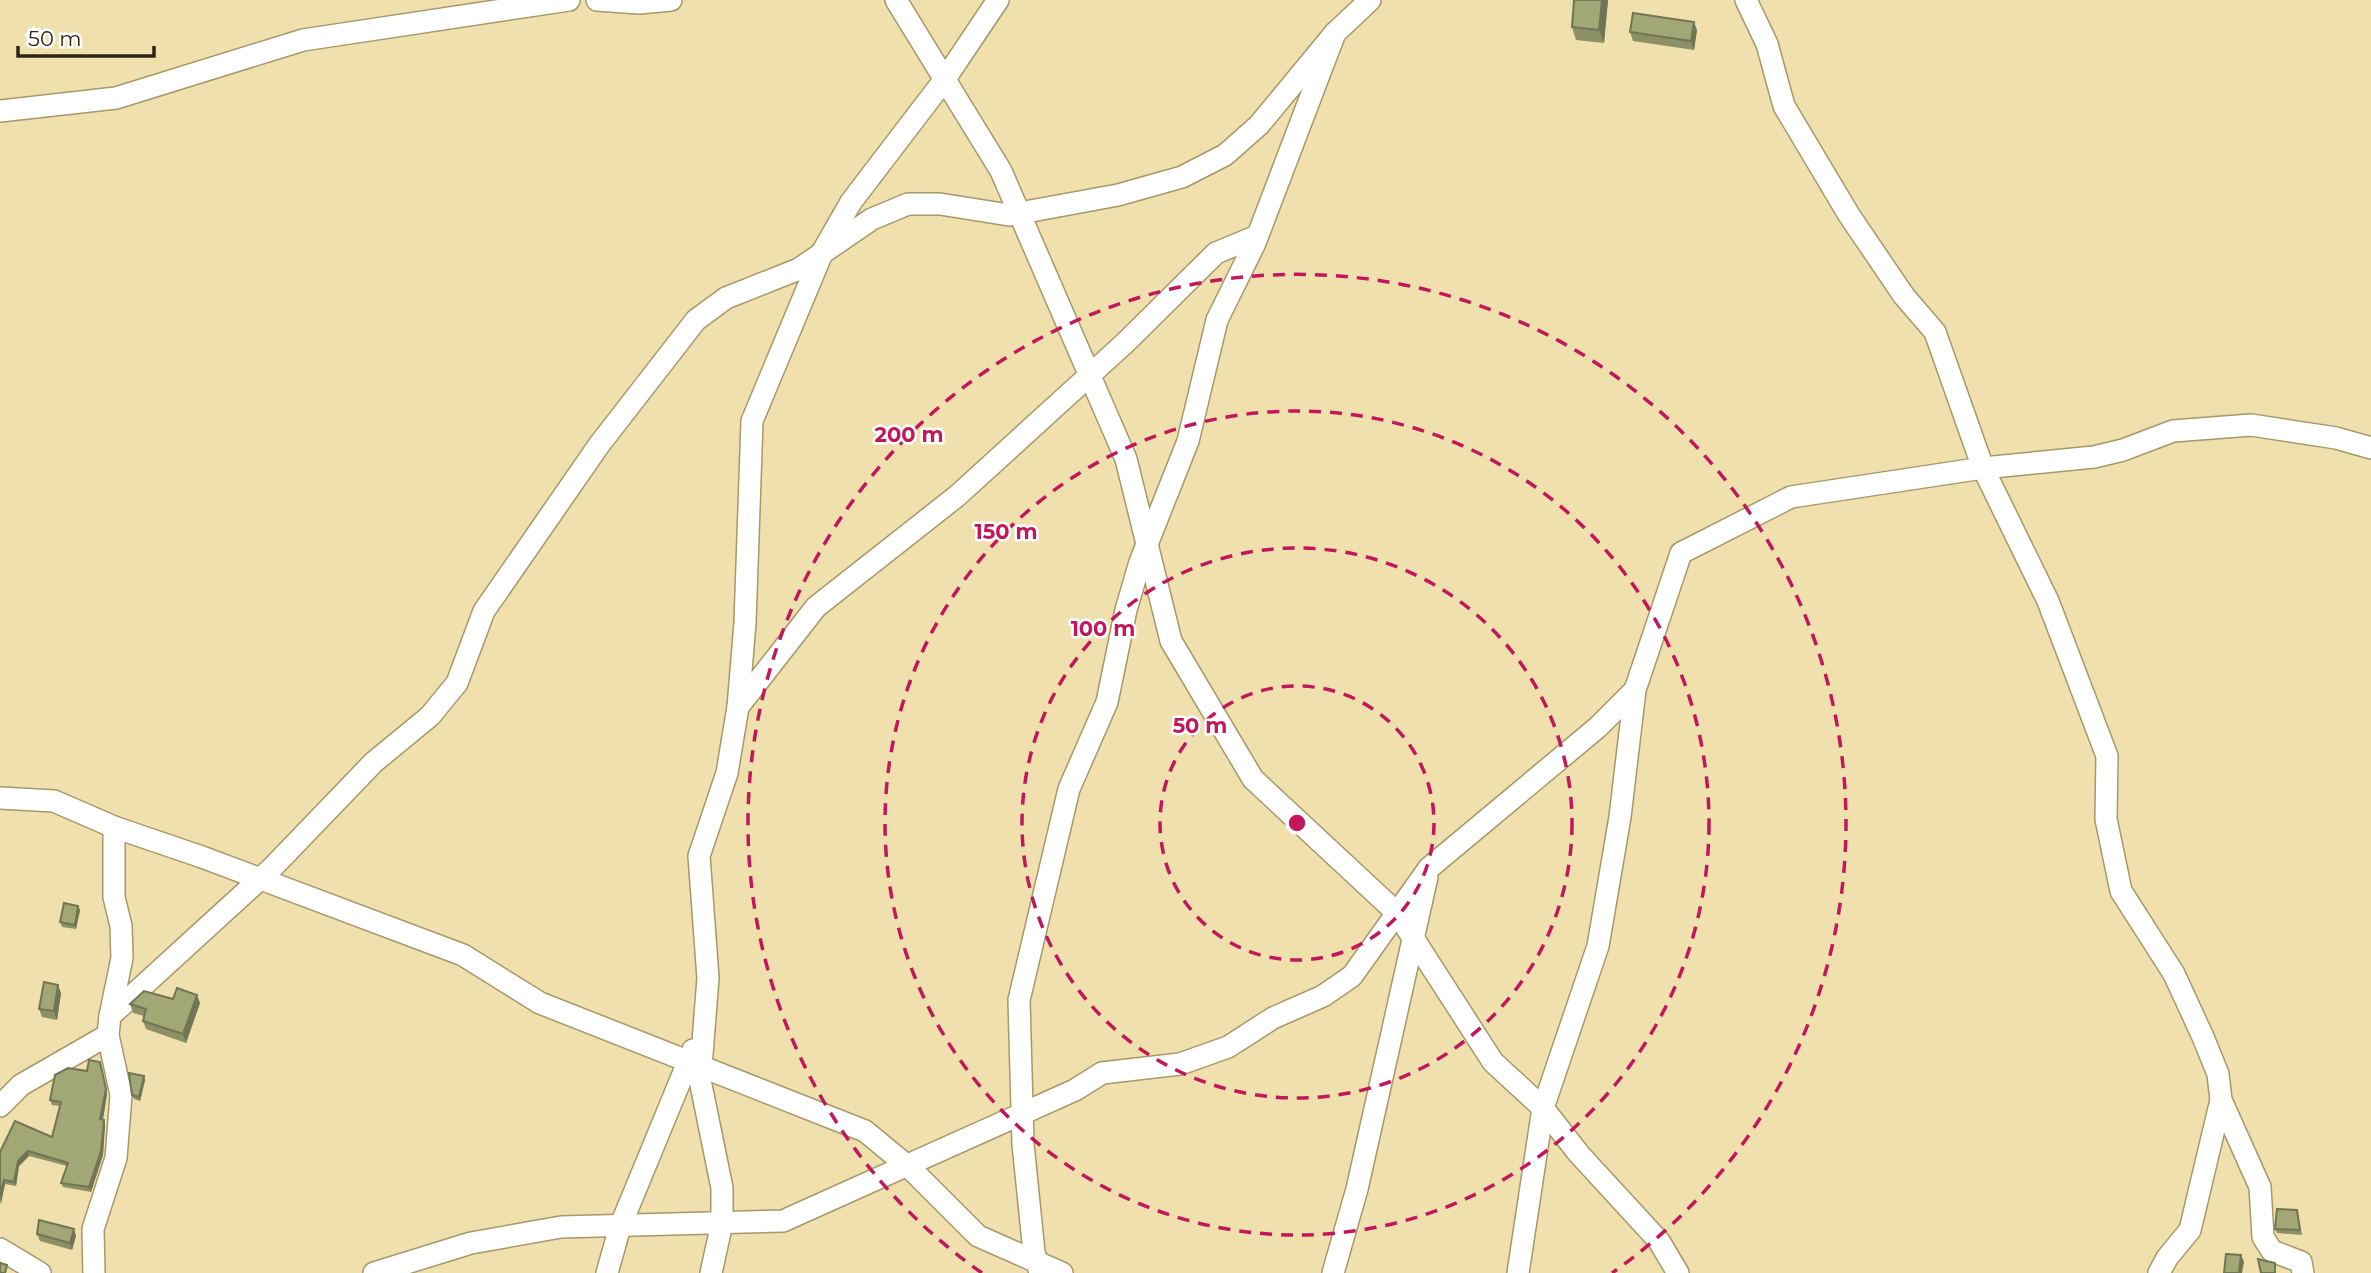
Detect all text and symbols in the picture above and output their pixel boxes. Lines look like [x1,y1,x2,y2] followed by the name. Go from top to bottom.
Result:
[18,14,154,58] scale bar
[28,26,82,51] text: 50 m
[875,422,943,447] text: 200 m
[975,519,1037,544] text: 150 m
[1071,616,1135,641] text: 100 m
[1173,713,1227,738] text: 50 m
[1285,811,1309,835] centre of rings

